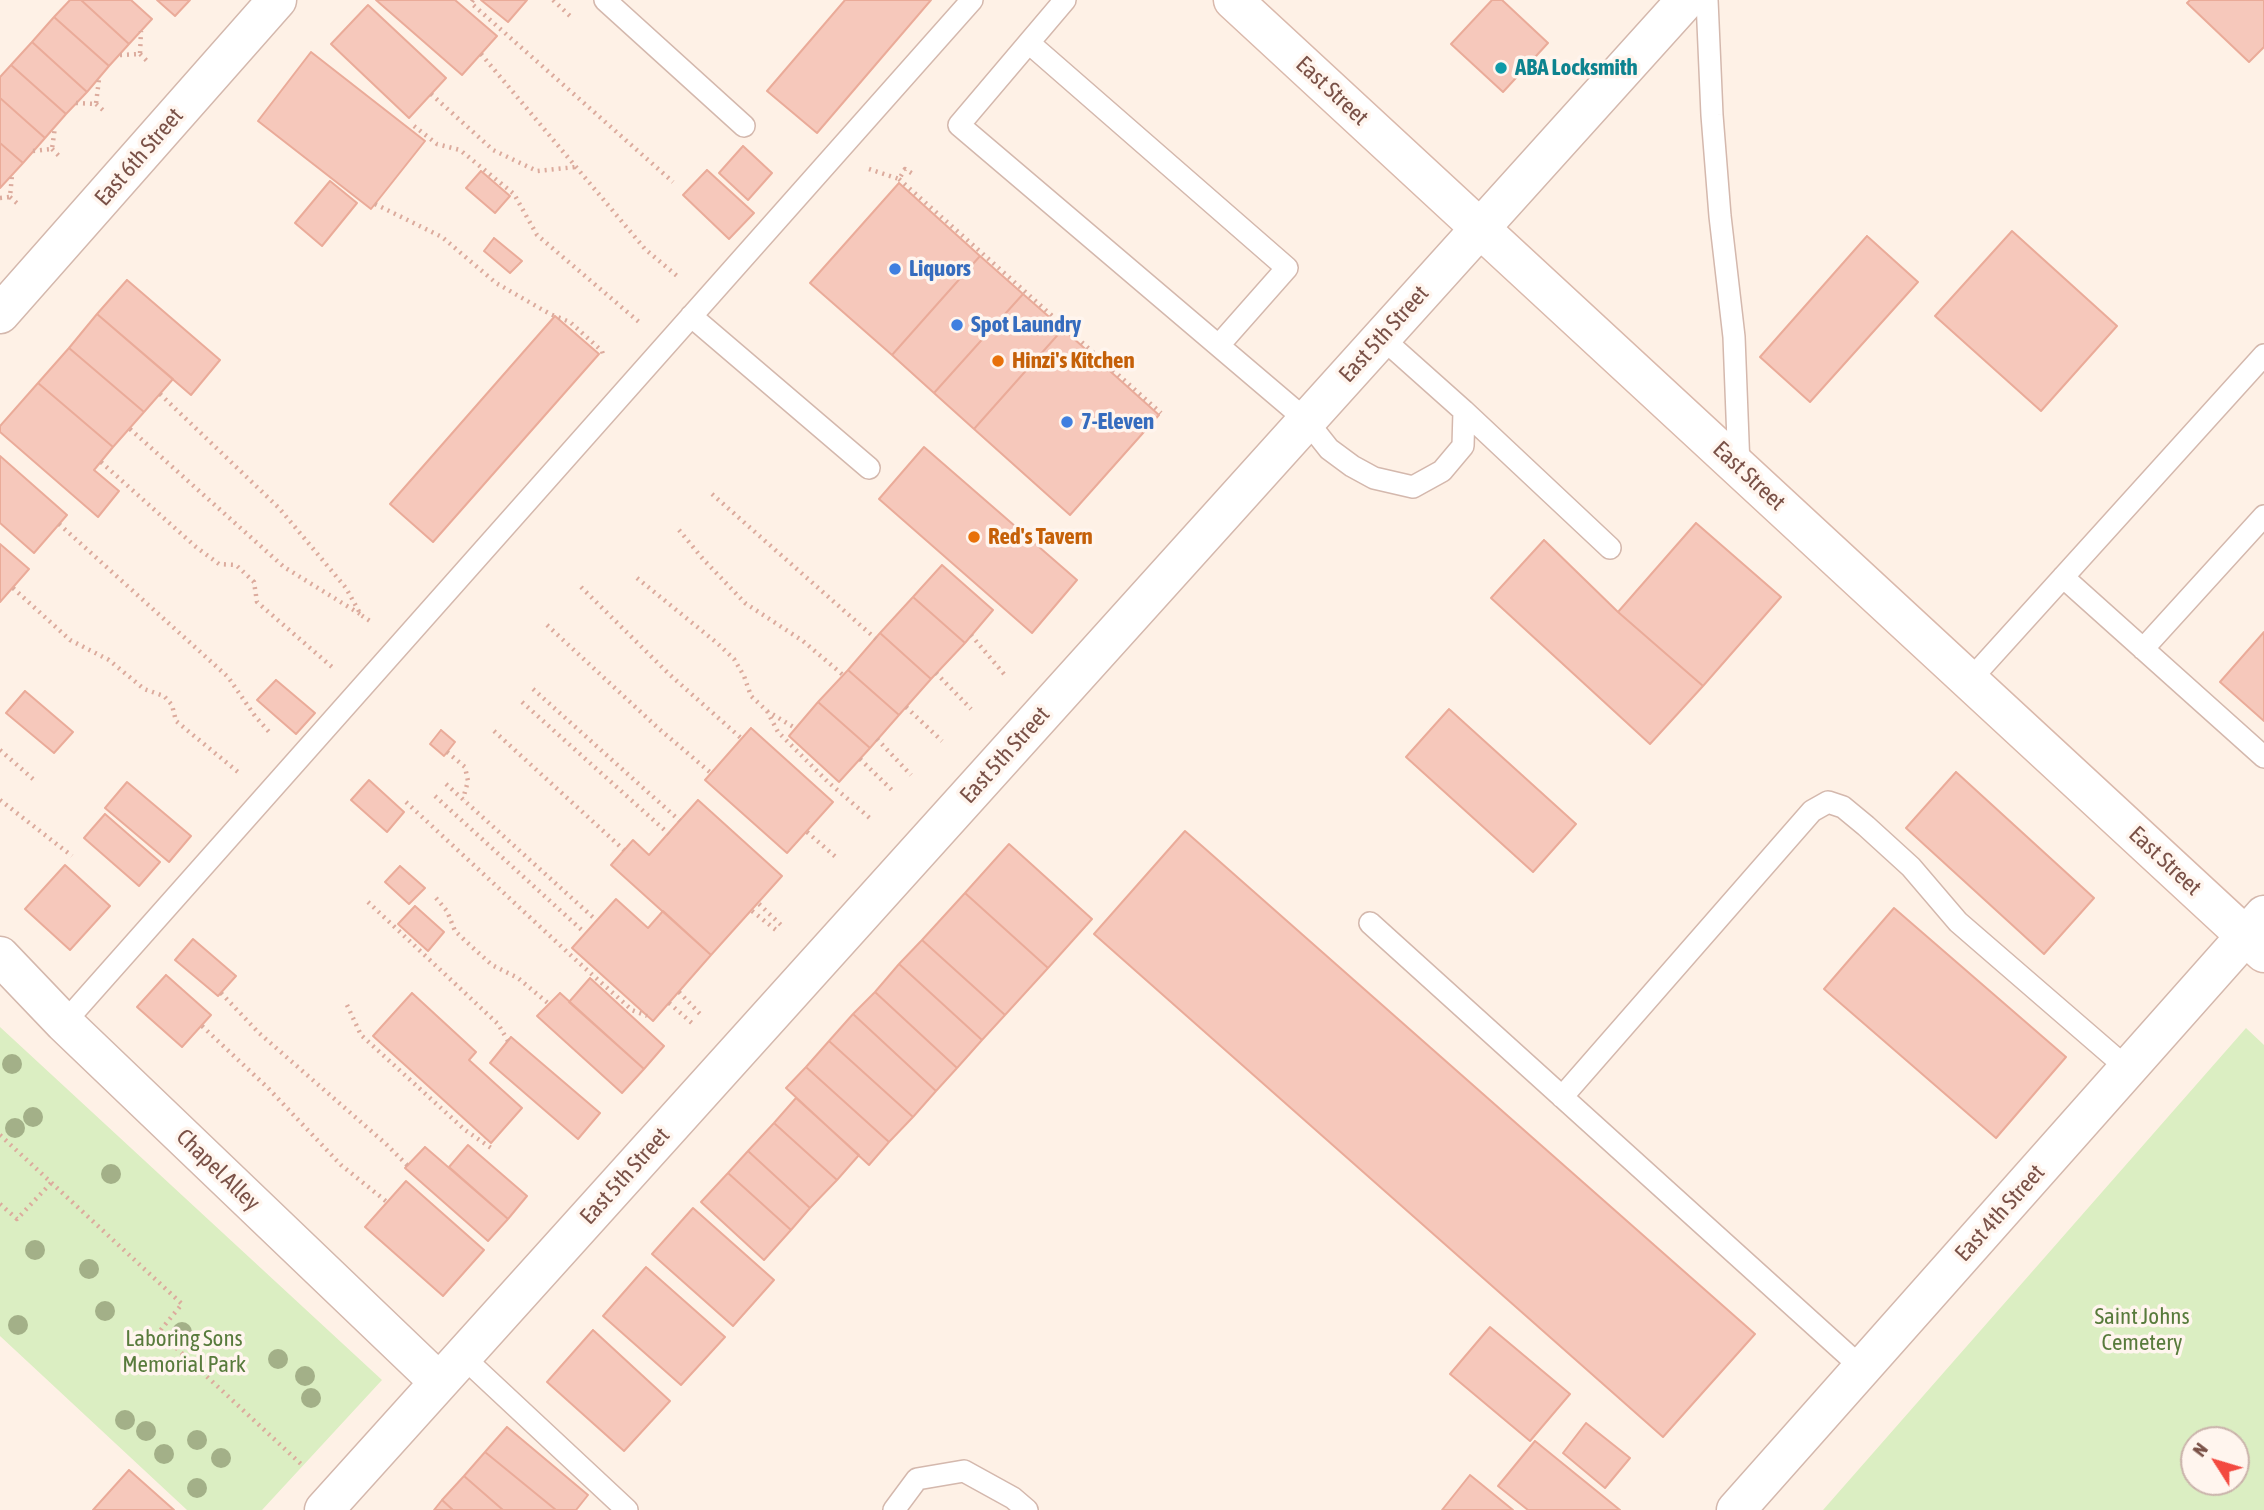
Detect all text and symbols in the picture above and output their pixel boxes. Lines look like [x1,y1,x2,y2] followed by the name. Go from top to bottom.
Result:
[1290,51,1374,131] street label: East Street
[1515,54,1638,82] place label: ABA Locksmith
[1493,60,1509,76] marker: ABA Locksmith
[89,102,189,212] street label: East 6th Street
[909,255,971,283] place label: Liquors
[887,261,903,277] marker: Liquors
[1333,280,1435,388] street label: East 5th Street
[971,311,1081,339] place label: Spot Laundry
[949,317,965,333] marker: Spot Laundry
[1012,347,1135,375] place label: Hinzi's Kitchen
[990,353,1006,369] marker: Hinzi's Kitchen
[1081,408,1154,436] place label: 7-Eleven
[1059,414,1075,430] marker: 7-Eleven
[1707,436,1791,516] street label: East Street
[988,523,1093,551] place label: Red's Tavern
[966,529,982,545] marker: Red's Tavern
[954,701,1056,809] street label: East 5th Street
[2123,821,2207,901] street label: East Street
[574,1122,676,1230] street label: East 5th Street
[170,1123,266,1217] street label: Chapel Alley
[1949,1159,2051,1267] street label: East 4th Street
[2094,1303,2190,1357] park label: Saint Johns Cemetery
[122,1325,246,1379] park label: Laboring Sons Memorial Park
[2180,1426,2250,1496] north arrow
[2188,1438,2212,1461] text: N

